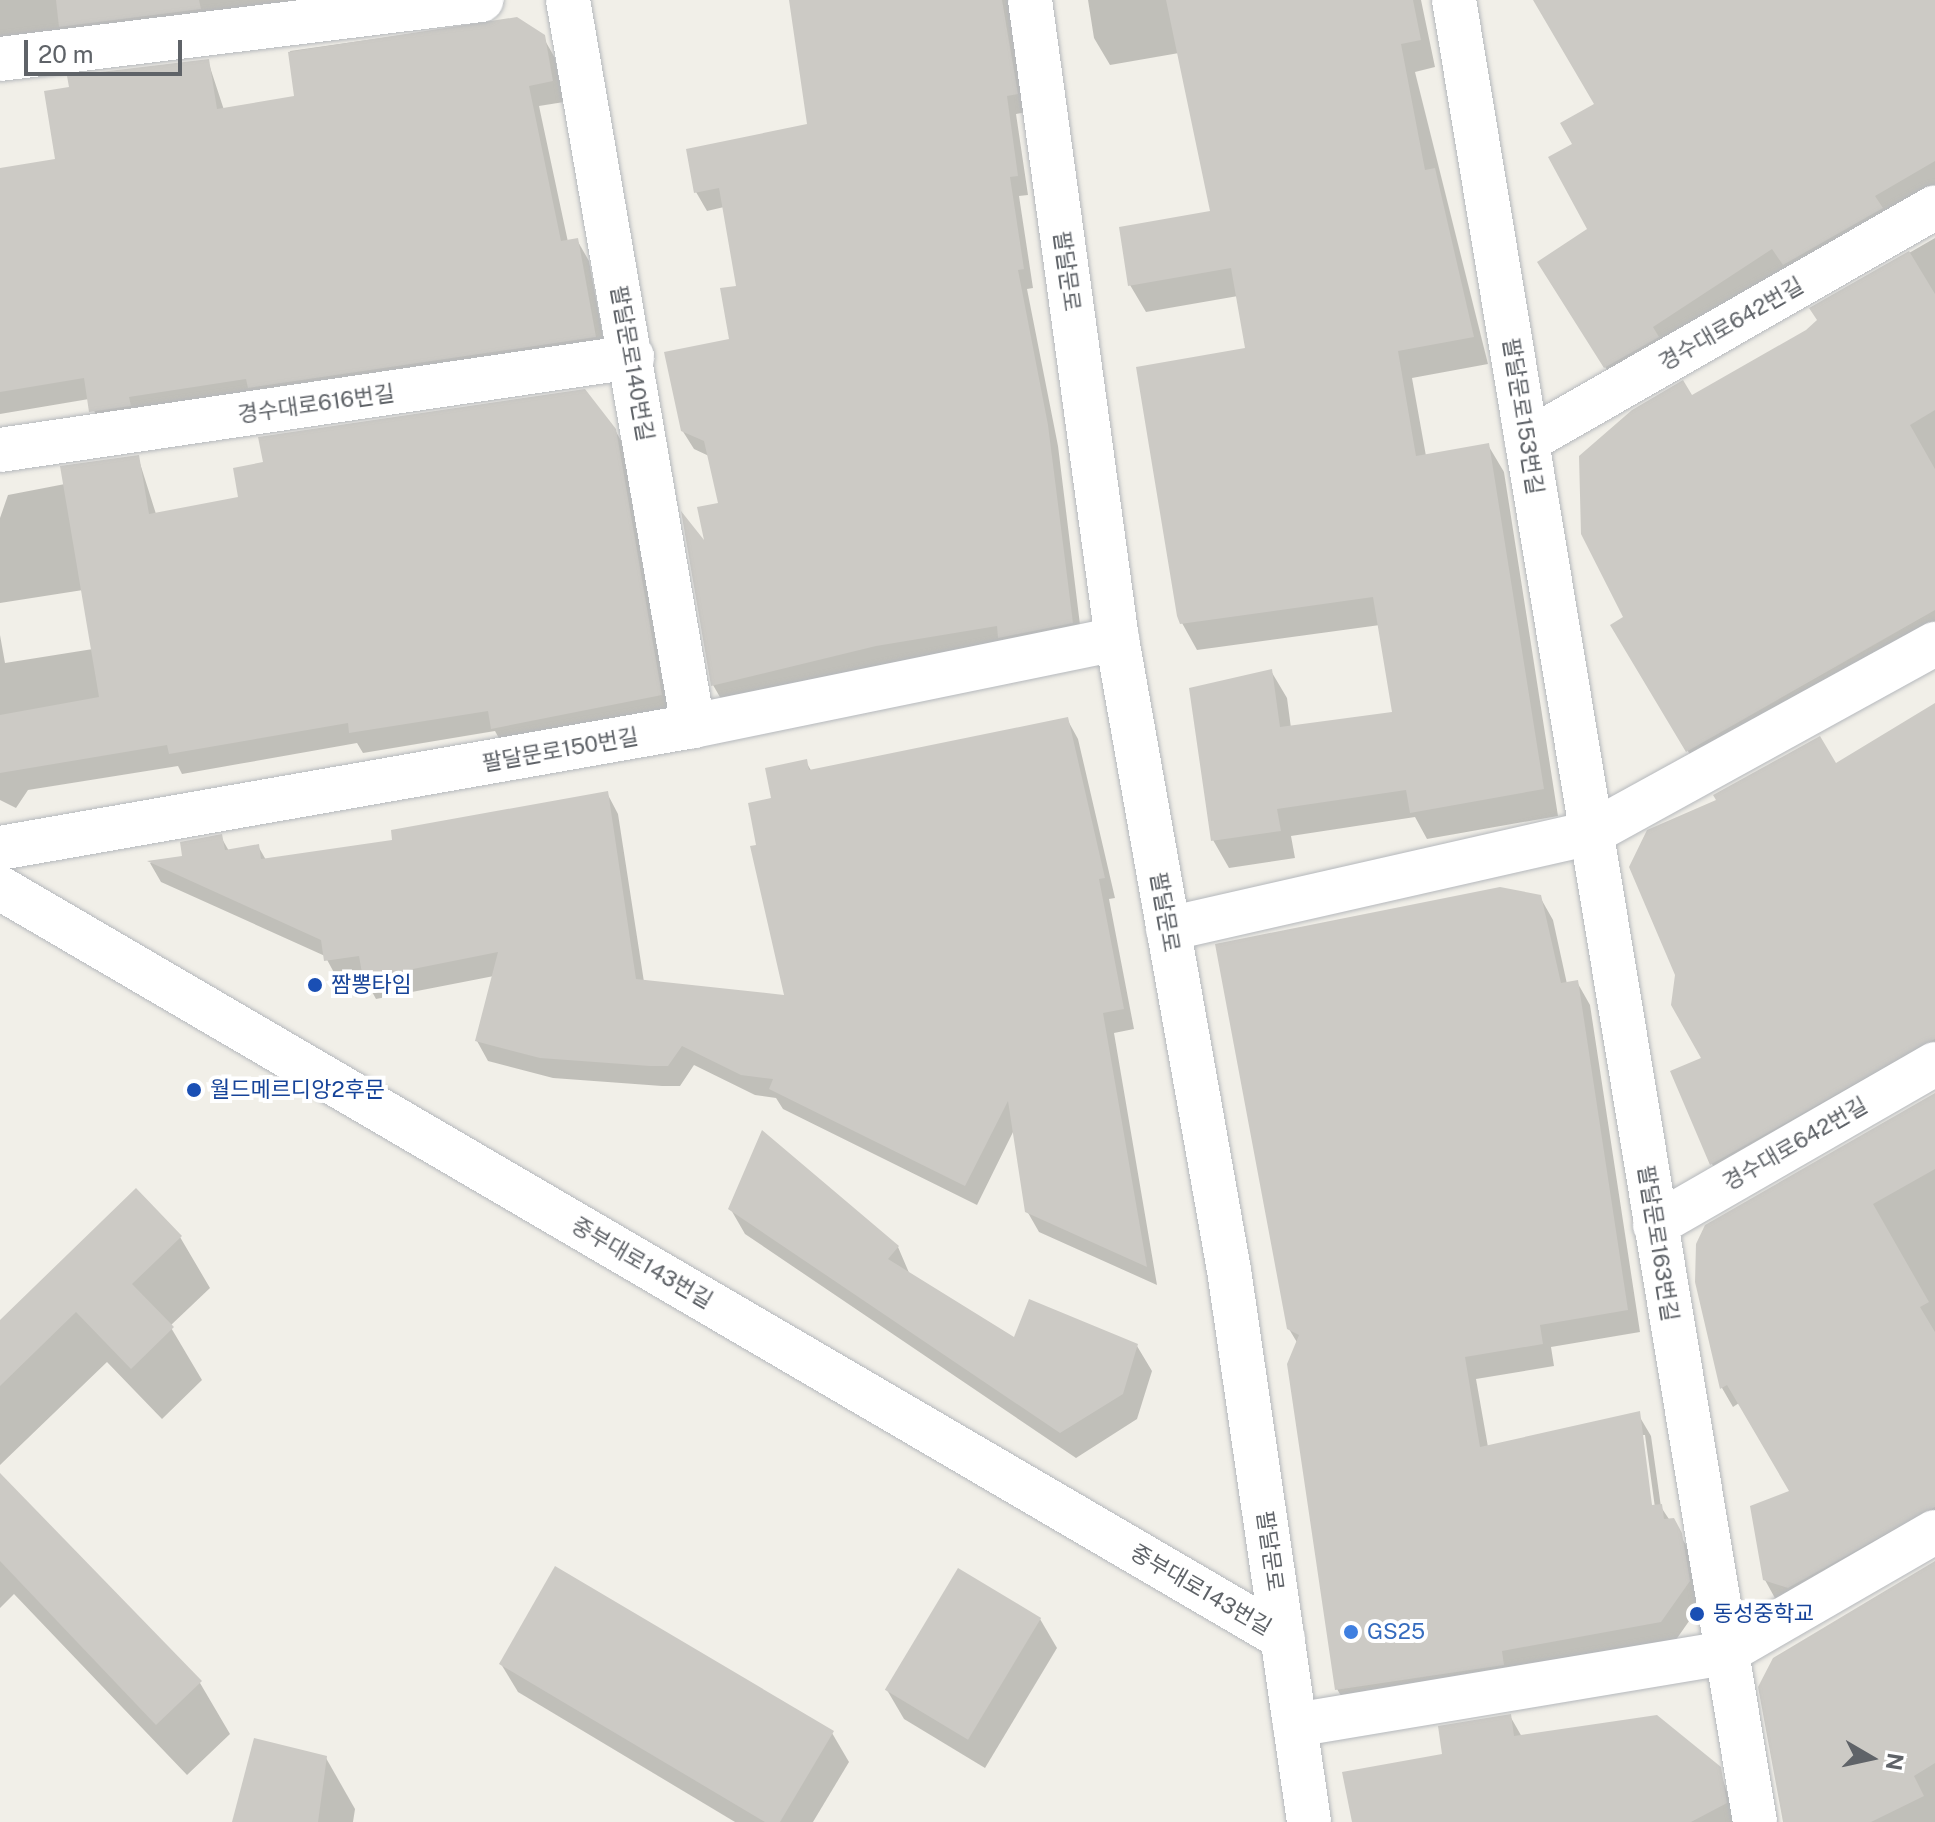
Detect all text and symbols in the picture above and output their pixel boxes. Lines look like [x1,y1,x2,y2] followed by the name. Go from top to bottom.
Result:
[28,24,186,74] scale bar
[38,40,94,68] text: 20 m
[1048,229,1086,313] street label: 팔달문로
[1654,272,1808,376] street label: 경수대로642번길
[605,283,659,443] street label: 팔달문로140번길
[1498,336,1548,496] street label: 팔달문로153번길
[236,380,396,428] street label: 경수대로616번길
[480,723,640,777] street label: 팔달문로150번길
[1145,870,1185,954] street label: 팔달문로
[331,972,412,998] place label: 짬뽕타임
[306,976,324,994] marker: 짬뽕타임
[210,1077,385,1103] place label: 월드메르디앙2후문
[185,1081,203,1099] marker: 월드메르디앙2후문
[1718,1092,1872,1196] street label: 경수대로642번길
[1633,1163,1683,1323] street label: 팔달문로163번길
[567,1212,717,1314] street label: 중부대로143번길
[1251,1509,1289,1593] street label: 팔달문로
[1126,1539,1276,1641] street label: 중부대로143번길
[1713,1601,1814,1627] place label: 동성중학교
[1688,1605,1706,1623] marker: 동성중학교
[1367,1619,1425,1645] place label: GS25
[1342,1623,1360,1641] marker: GS25
[1831,1718,1911,1798] north arrow
[1881,1751,1909,1772] text: N

